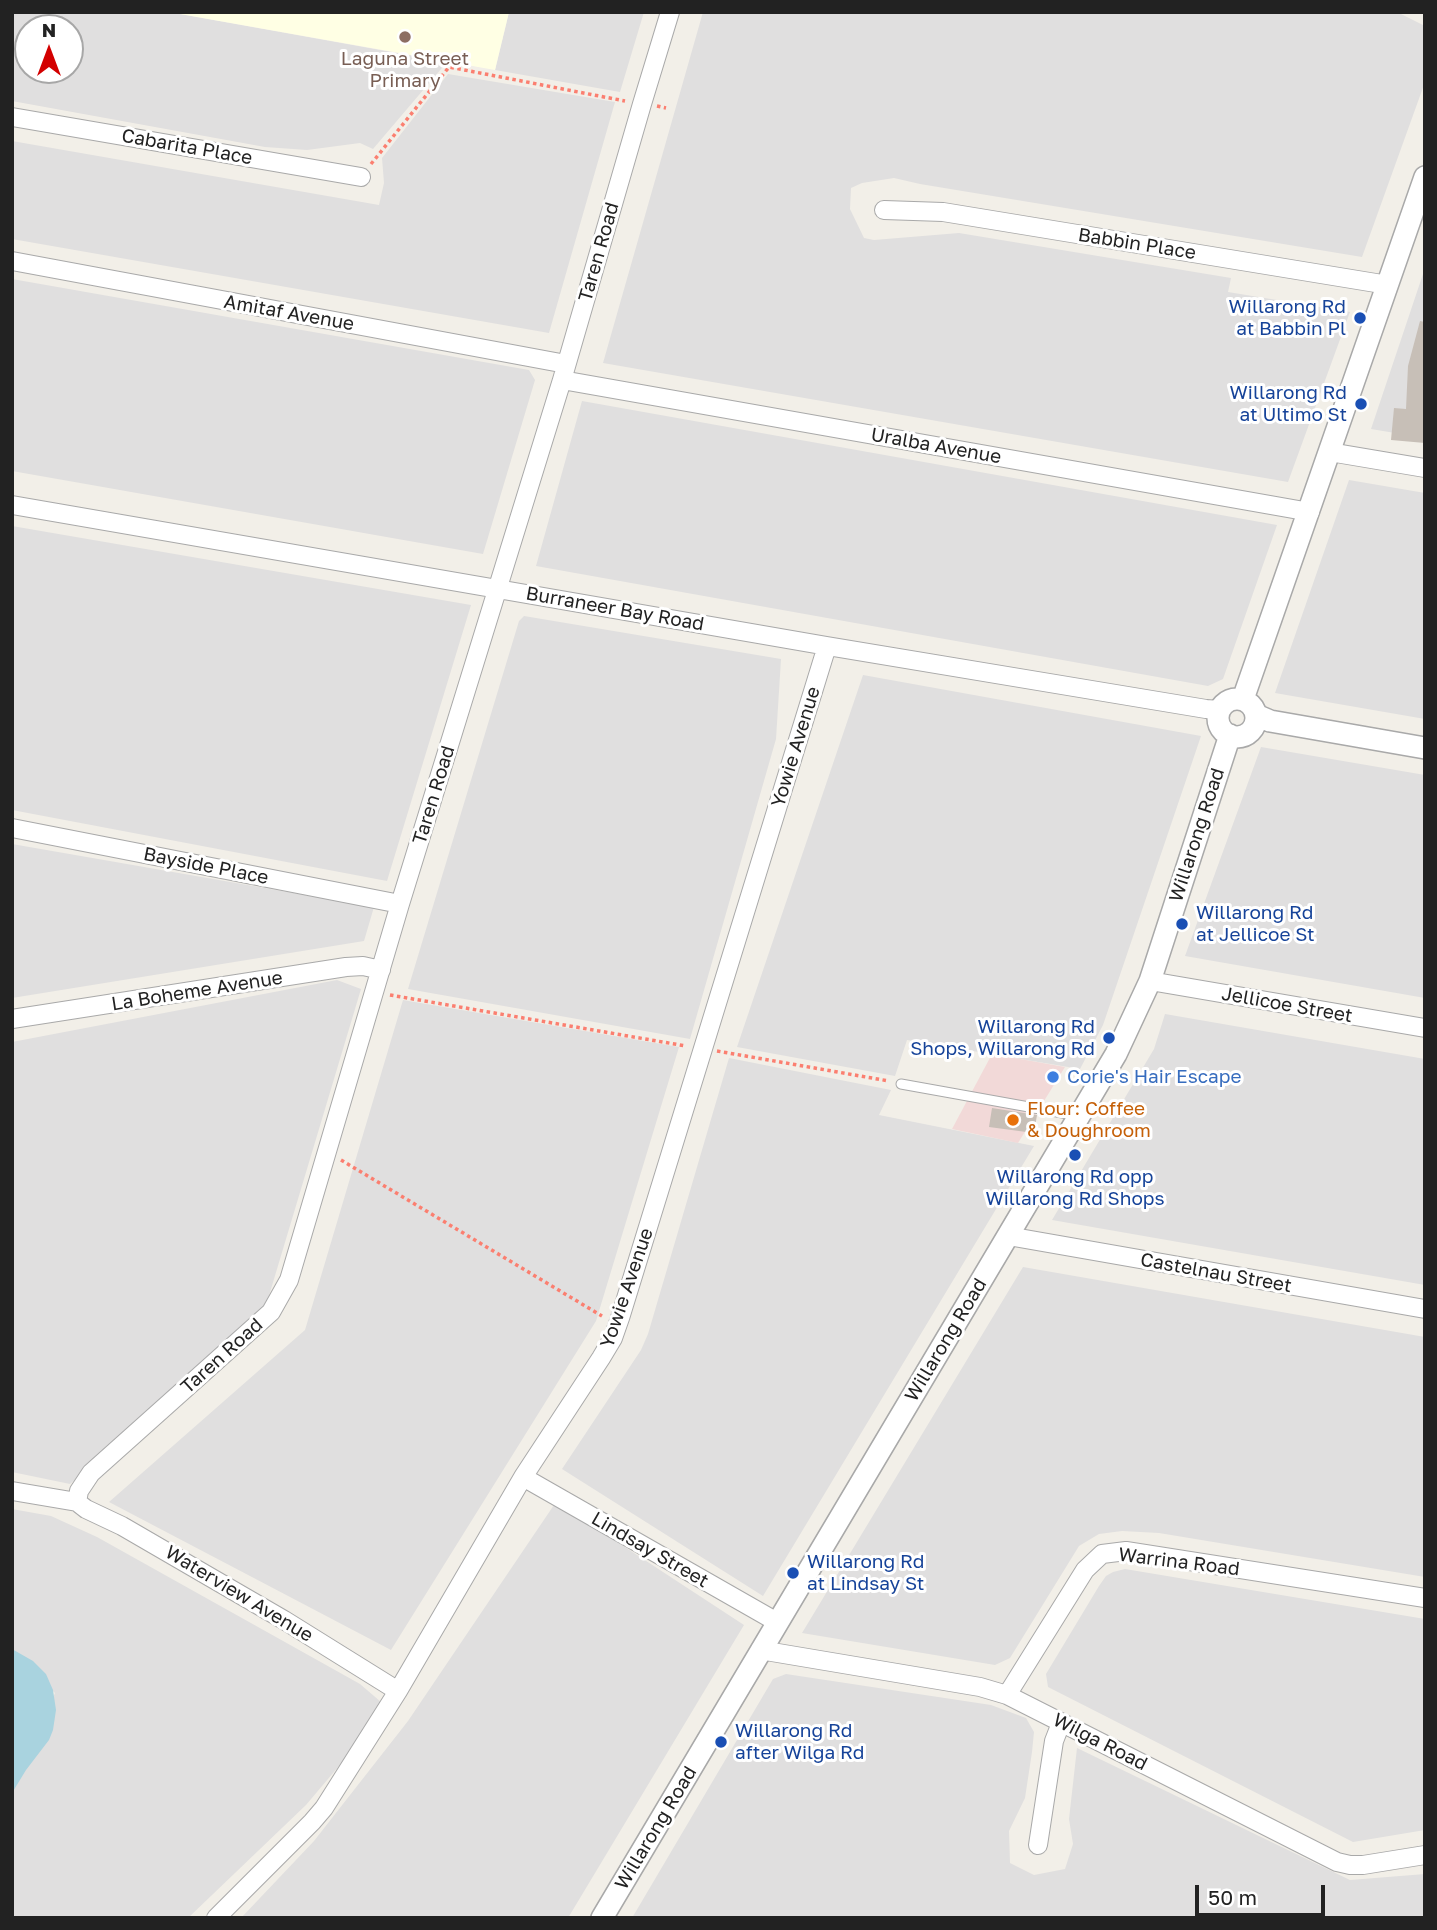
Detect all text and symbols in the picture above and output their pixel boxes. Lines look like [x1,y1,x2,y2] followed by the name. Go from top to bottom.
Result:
[14,14,84,84] north arrow
[42,18,56,41] text: N
[397,29,413,45] marker: Laguna Street Primary
[341,48,469,92] place label: Laguna Street Primary
[120,124,254,170] street label: Cabarita Place
[574,200,624,304] street label: Taren Road
[1076,223,1198,265] street label: Babbin Place
[222,290,356,336] street label: Amitaf Avenue
[1229,296,1346,340] place label: Willarong Rd at Babbin Pl
[1352,310,1368,326] marker: Willarong Rd at Babbin Pl
[1230,382,1347,426] place label: Willarong Rd at Ultimo St
[1353,396,1369,412] marker: Willarong Rd at Ultimo St
[869,423,1003,469] street label: Uralba Avenue
[524,582,706,636] street label: Burraneer Bay Road
[767,684,825,810] street label: Yowie Avenue
[408,743,460,847] street label: Taren Road
[1165,765,1229,905] street label: Willarong Road
[142,843,270,889] street label: Bayside Place
[1196,902,1315,946] place label: Willarong Rd at Jellicoe St
[1174,916,1190,932] marker: Willarong Rd at Jellicoe St
[110,966,284,1016] street label: La Boheme Avenue
[1220,982,1354,1028] street label: Jellicoe Street
[910,1016,1095,1060] place label: Willarong Rd Shops, Willarong Rd
[1101,1030,1117,1046] marker: Willarong Rd Shops, Willarong Rd
[1067,1066,1242,1088] place label: Corie's Hair Escape
[1045,1069,1061,1085] marker: Corie's Hair Escape
[1027,1098,1151,1142] place label: Flour: Coffee & Doughroom
[1005,1112,1021,1128] marker: Flour: Coffee & Doughroom
[1067,1147,1083,1163] marker: Willarong Rd opp Willarong Rd Shops
[985,1166,1165,1210] place label: Willarong Rd opp Willarong Rd Shops
[596,1225,658,1351] street label: Yowie Avenue
[1139,1248,1293,1298] street label: Castelnau Street
[900,1274,992,1406] street label: Willarong Road
[176,1313,268,1399] street label: Taren Road
[587,1507,713,1593] street label: Lindsay Street
[161,1541,317,1647] street label: Waterview Avenue
[1117,1543,1241,1581] street label: Warrina Road
[807,1551,924,1595] place label: Willarong Rd at Lindsay St
[785,1565,801,1581] marker: Willarong Rd at Lindsay St
[1049,1708,1151,1776] street label: Wilga Road
[735,1720,864,1764] place label: Willarong Rd after Wilga Rd
[713,1734,729,1750] marker: Willarong Rd after Wilga Rd
[610,1762,702,1894] street label: Willarong Road
[1199,1870,1328,1914] scale bar
[1208,1884,1257,1910] text: 50 m

